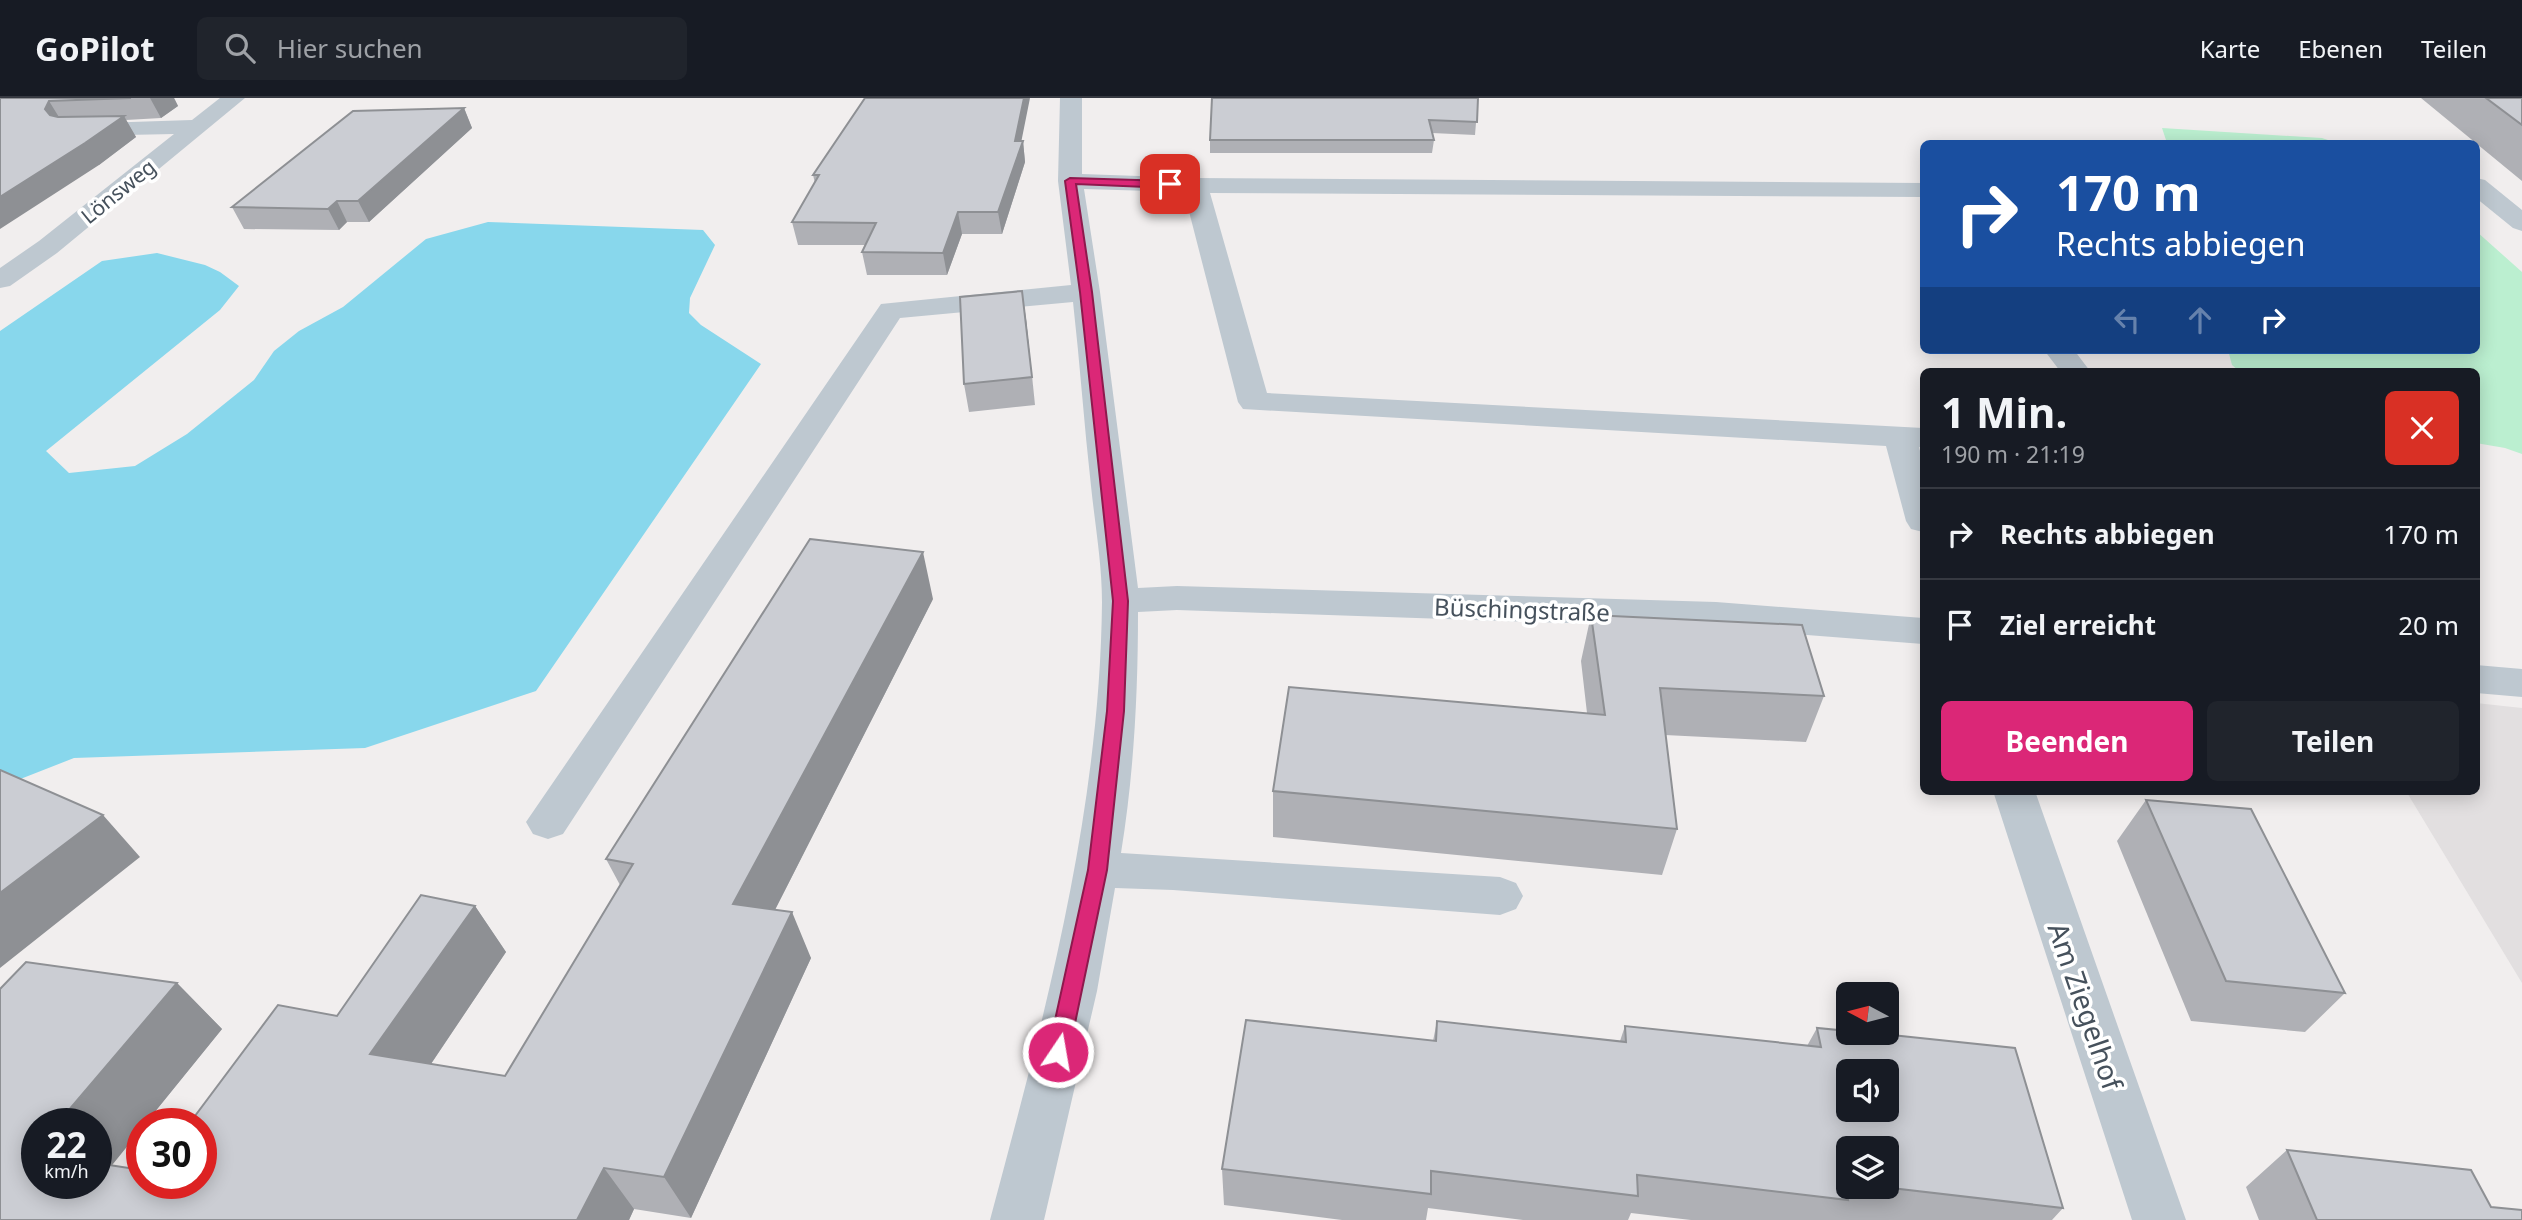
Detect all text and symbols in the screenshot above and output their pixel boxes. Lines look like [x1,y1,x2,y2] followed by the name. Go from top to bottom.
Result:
[197,17,687,80] search box
[35,26,155,71] text: GoPilot
[221,29,259,67] icon: search
[277,30,423,66] text: Hier suchen
[2200,32,2260,65] text: Karte
[2298,32,2383,65] text: Ebenen
[2421,32,2487,65] text: Teilen
[75,152,161,230] street label: Lönsweg
[1140,154,1200,214] pin
[2056,159,2201,225] text: 170 m
[1151,165,1189,203] icon: arrive
[1941,168,2032,259] icon: right
[2056,222,2305,265] text: Rechts abbiegen
[2108,301,2146,339] icon: left
[2181,301,2219,339] icon: ahead
[2254,301,2292,339] icon: right
[1941,383,2067,440] text: 1 Min.
[2385,391,2459,465] button: close
[1941,438,2085,470] text: 190 m · 21:19
[1941,515,1979,553] icon: right
[2000,516,2215,552] text: Rechts abbiegen
[2383,516,2459,552] text: 170 m
[1434,589,1610,629] street label: Büschingstraße
[1941,606,1979,644] icon: arrive
[2000,607,2156,643] text: Ziel erreicht
[2398,607,2459,643] text: 20 m
[1941,701,2193,781] button: Beenden
[2207,701,2459,781] button: Teilen
[2040,917,2133,1096] street label: Am Ziegelhof
[1836,982,1899,1045] north arrow
[1836,982,1899,1199] map controls
[1021,1015,1095,1089] position arrow
[1836,1059,1899,1122] button: sound
[126,1108,217,1199] speed limit sign: 30
[46,1121,87,1168] text: 22
[1836,1136,1899,1199] button: layers
[44,1159,89,1183] text: km/h

